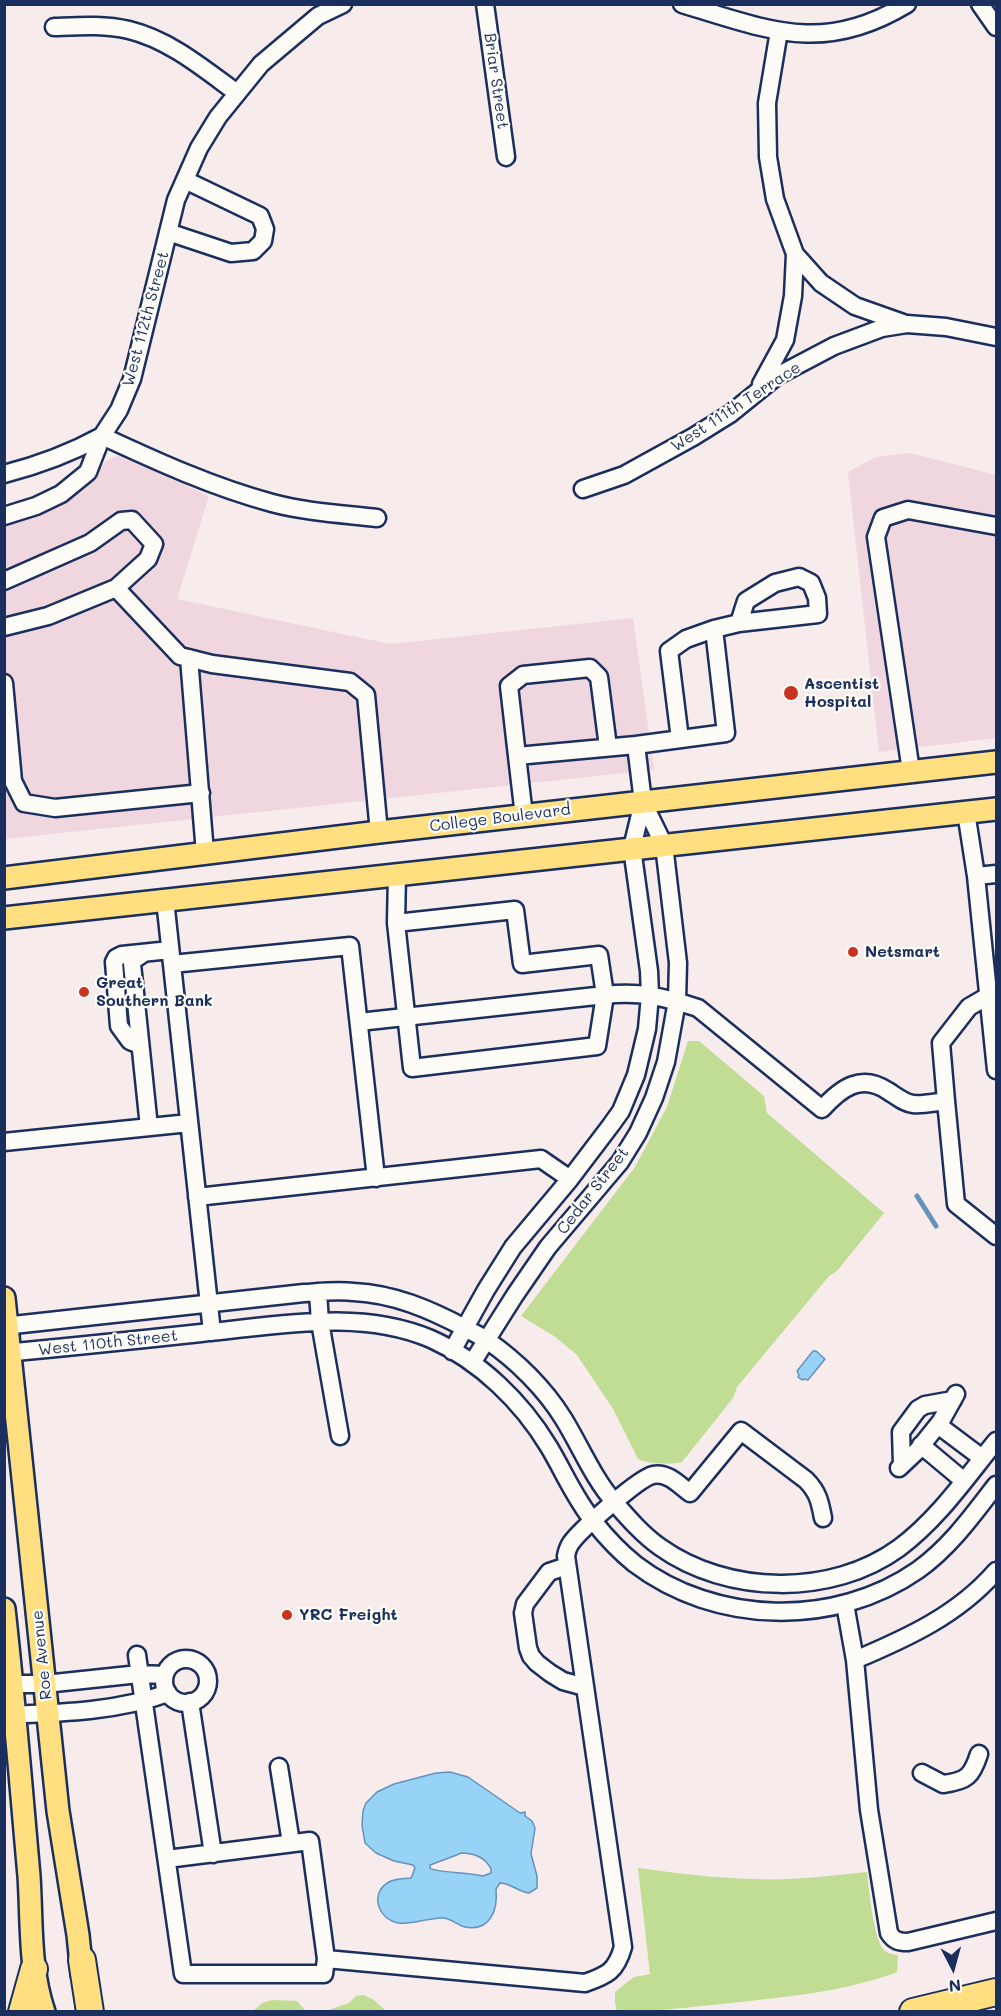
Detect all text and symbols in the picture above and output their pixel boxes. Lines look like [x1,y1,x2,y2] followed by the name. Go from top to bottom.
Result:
[480,32,512,130] street label: Briar Street
[119,249,173,389] street label: West 112th Street
[668,358,804,456] street label: West 111th Terrace
[804,674,879,712] place label: Ascentist Hospital
[782,684,800,702] marker: Ascentist Hospital
[428,800,572,836] street label: College Boulevard
[865,942,940,962] place label: Netsmart
[846,945,860,959] marker: Netsmart
[96,973,213,1011] place label: Great Southern Bank
[77,985,91,999] marker: Great Southern Bank
[553,1144,633,1238] street label: Cedar Street
[37,1326,179,1360] street label: West 110th Street
[299,1605,398,1625] place label: YRC Freight
[280,1608,294,1622] marker: YRC Freight
[28,1609,56,1701] street label: Roe Avenue
[923,1938,983,1998] north arrow
[948,1975,962,1997] text: N

